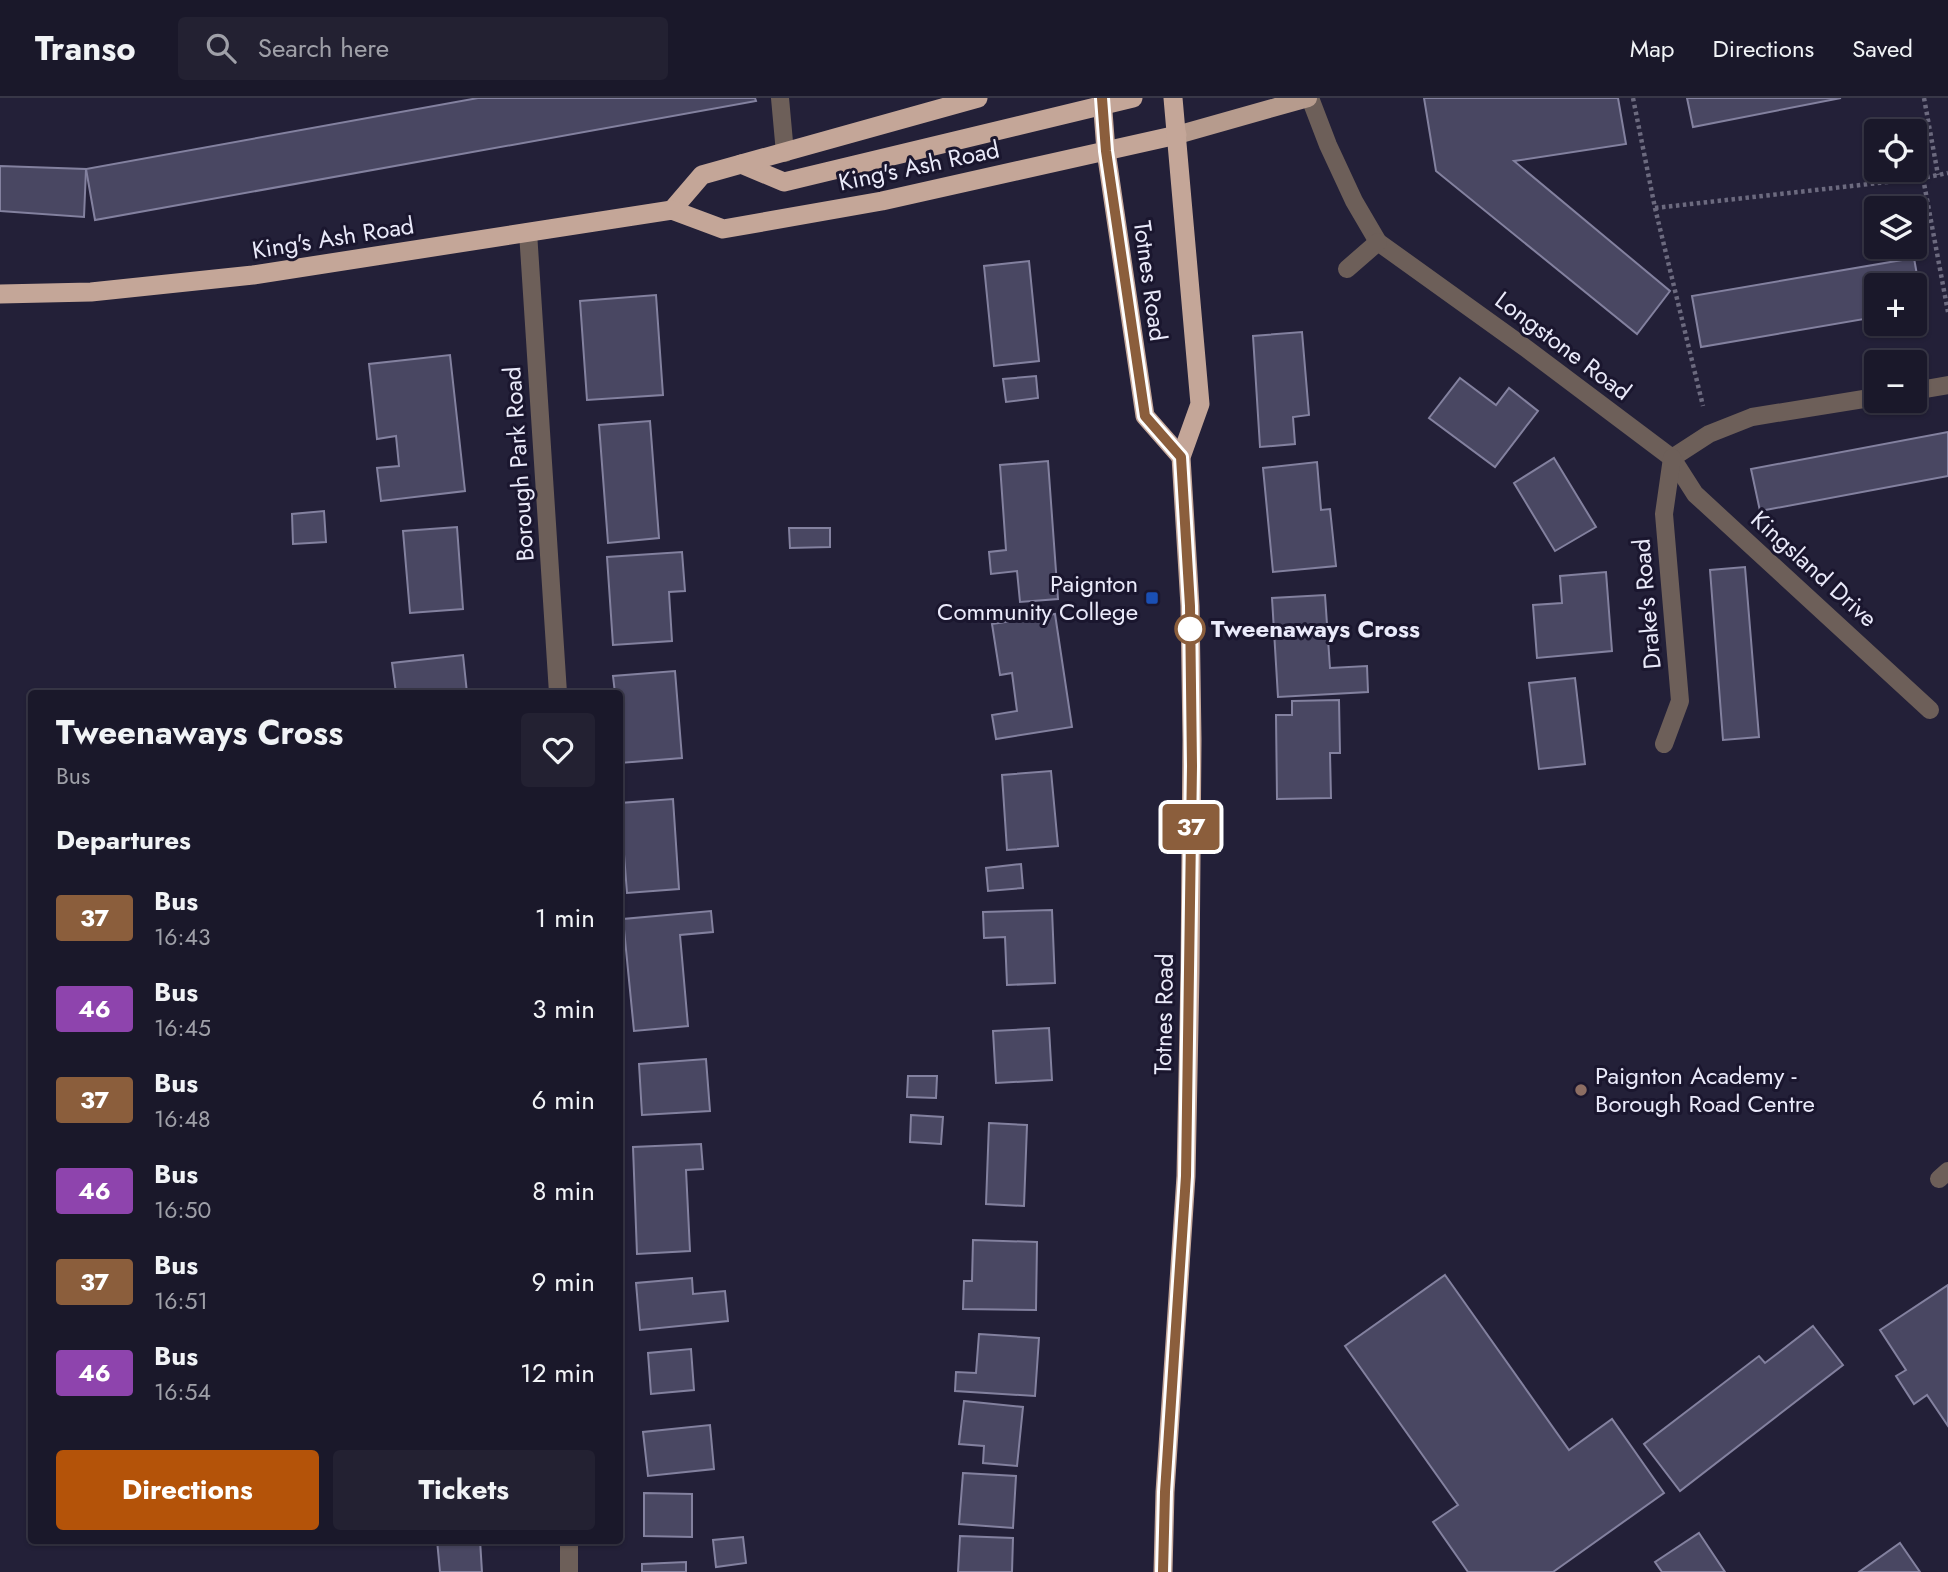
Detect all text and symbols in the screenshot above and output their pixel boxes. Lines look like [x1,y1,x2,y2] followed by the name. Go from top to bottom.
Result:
[178,17,668,80] search box
[35,25,136,72] text: Transo
[202,29,240,67] icon: search
[258,29,389,67] text: Search here
[1630,31,1675,66] text: Map
[1713,31,1814,66] text: Directions
[1852,31,1913,66] text: Saved
[1864,119,1927,413] map controls
[1864,119,1927,182] button: locate
[835,131,1003,200] street label: King's Ash Road
[1864,196,1927,259] button: layers
[249,207,417,268] street label: King's Ash Road
[1125,218,1176,343] street label: Totnes Road
[1864,273,1927,336] button: +
[1488,283,1639,409] street label: Longstone Road
[1864,350,1927,413] button: −
[494,365,543,563] street label: Borough Park Road
[1743,502,1885,635] street label: Kingsland Drive
[1623,537,1670,671] street label: Drake's Road
[937,566,1138,629] place label: Paignton Community College
[1144,590,1160,606] marker: Paignton Community College
[1211,611,1420,646] place label: Tweenaways Cross
[1175,614,1205,644] marker: Tweenaways Cross
[56,709,343,756] text: Tweenaways Cross
[521,713,595,787] button: heart
[56,759,90,793] text: Bus
[1160,804,1222,850] line badge: 37
[1176,809,1206,844] text: 37
[56,821,191,859] text: Departures
[154,882,198,920] text: Bus
[535,899,595,937] text: 1 min
[80,900,109,935] text: 37
[154,920,210,954] text: 16:43
[1145,953,1182,1075] street label: Totnes Road
[154,973,198,1011] text: Bus
[532,990,595,1028] text: 3 min
[78,991,111,1026] text: 46
[154,1011,211,1045] text: 16:45
[1595,1058,1815,1121] place label: Paignton Academy - Borough Road Centre
[154,1064,198,1102] text: Bus
[532,1081,595,1119] text: 6 min
[80,1082,109,1117] text: 37
[1573,1082,1589,1098] marker: Paignton Academy - Borough Road Centre
[154,1102,210,1136] text: 16:48
[154,1155,198,1193] text: Bus
[532,1172,595,1210] text: 8 min
[78,1173,111,1208] text: 46
[154,1193,211,1227] text: 16:50
[154,1246,198,1284] text: Bus
[532,1263,595,1301] text: 9 min
[80,1264,109,1299] text: 37
[154,1284,208,1318] text: 16:51
[154,1337,198,1375] text: Bus
[520,1354,595,1392] text: 12 min
[78,1355,111,1390] text: 46
[154,1375,211,1409] text: 16:54
[56,1450,319,1530] button: Directions
[333,1450,595,1530] button: Tickets

